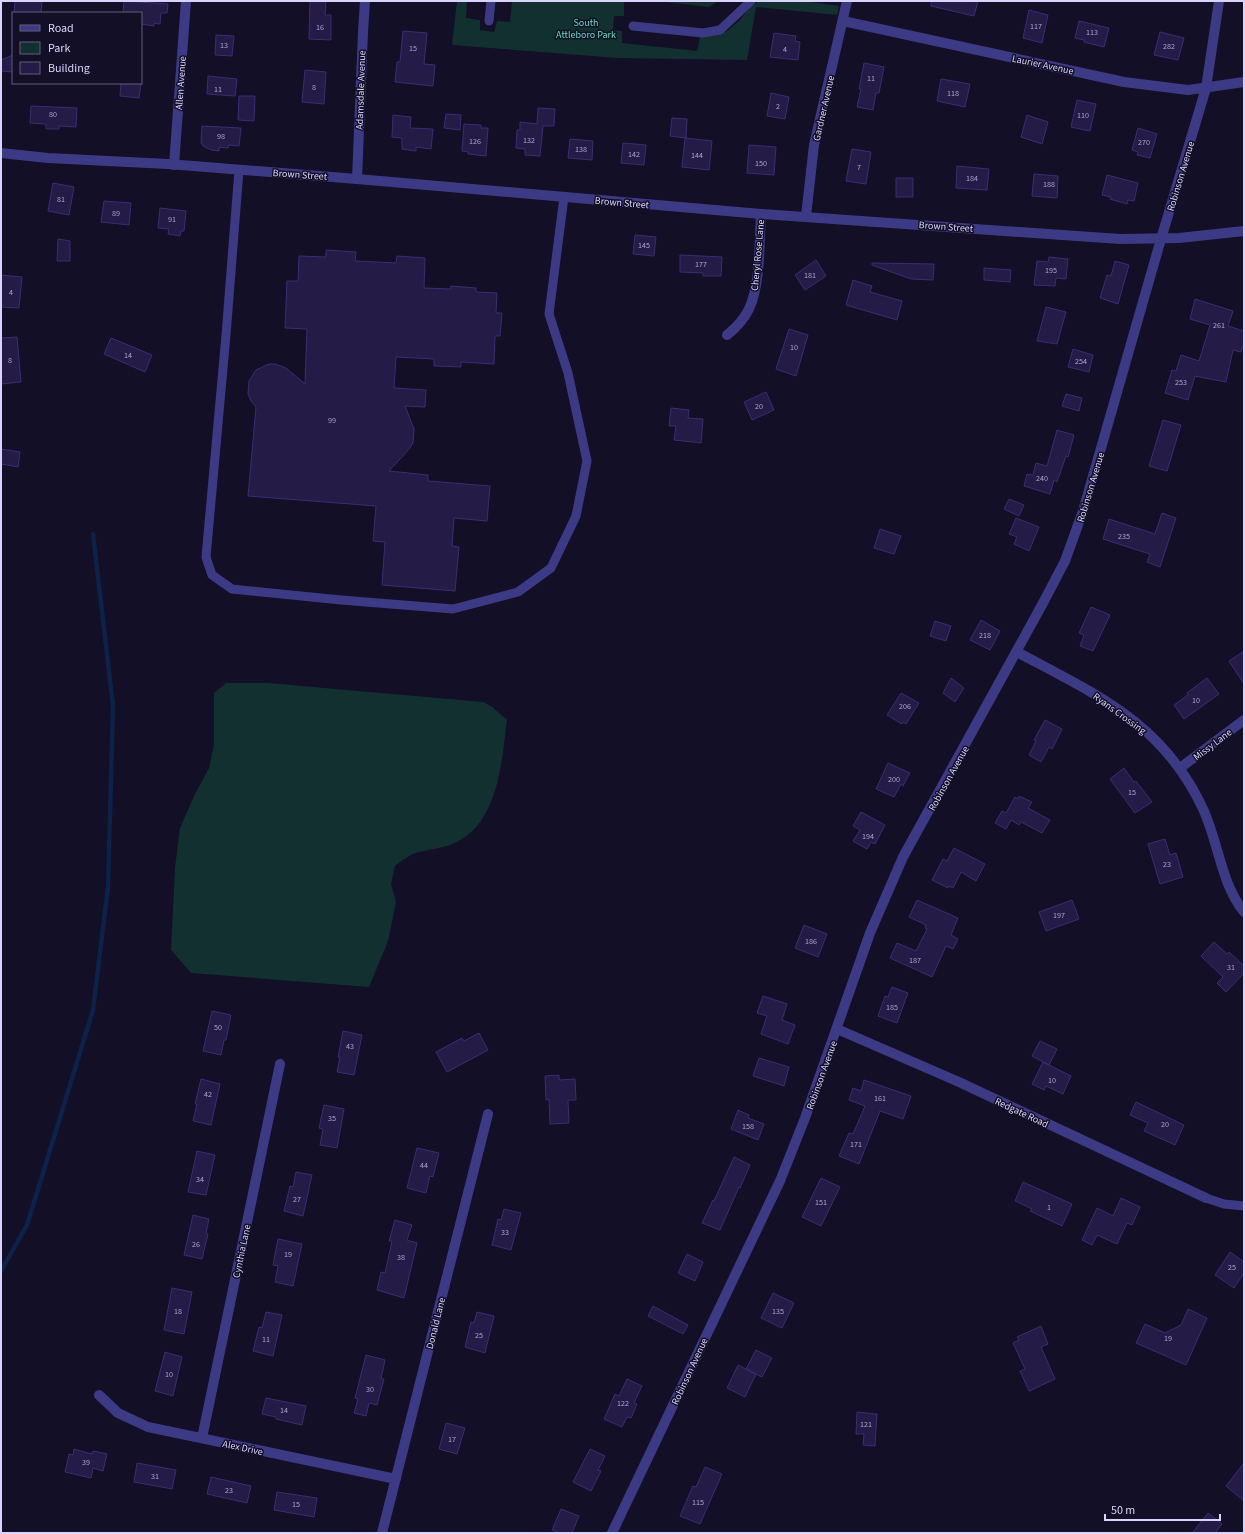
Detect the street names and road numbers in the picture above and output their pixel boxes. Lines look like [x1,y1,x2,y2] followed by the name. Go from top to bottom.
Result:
[353,50,369,130] street label: Adamsdale Avenue
[1011,52,1075,78] street label: Laurier Avenue
[172,56,190,110] street label: Allen Avenue
[810,74,838,142] street label: Gardner Avenue
[1164,140,1198,213] street label: Robinson Avenue
[272,166,328,184] street label: Brown Street
[594,194,650,212] street label: Brown Street
[918,218,974,236] street label: Brown Street
[748,219,768,291] street label: Cheryl Rose Lane
[1074,451,1108,524] street label: Robinson Avenue
[1090,690,1149,738] street label: Ryans Crossing
[1190,726,1235,764] street label: Missy Lane
[925,743,973,814] street label: Robinson Avenue
[803,1039,841,1112] street label: Robinson Avenue
[993,1094,1051,1131] street label: Redgate Road
[229,1223,254,1279] street label: Cynthia Lane
[423,1296,449,1350] street label: Donald Lane
[668,1336,712,1407] street label: Robinson Avenue
[221,1437,264,1459] street label: Alex Drive

